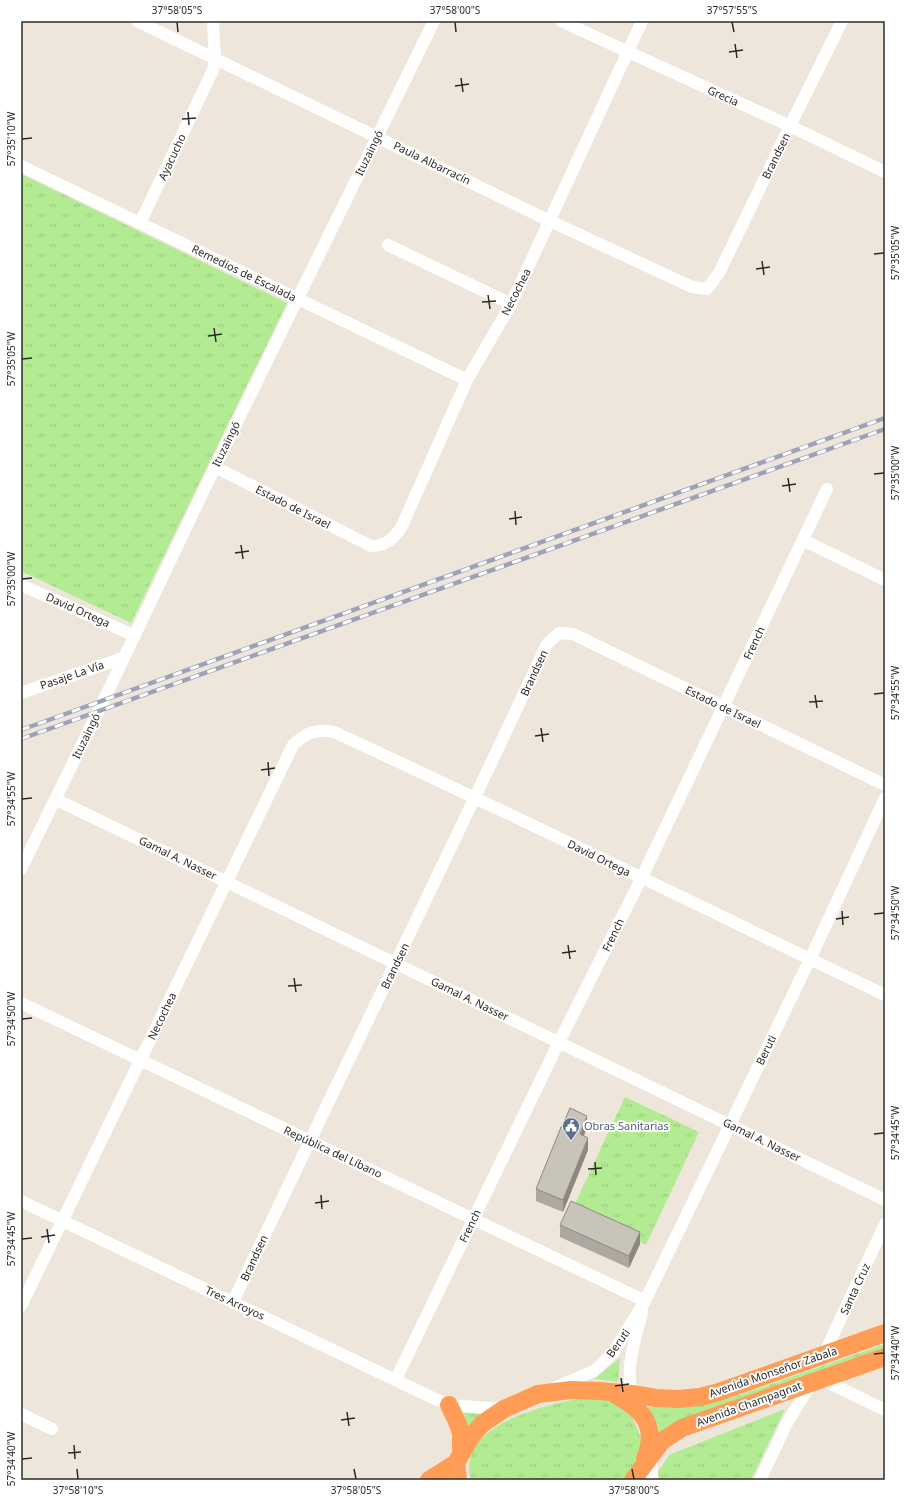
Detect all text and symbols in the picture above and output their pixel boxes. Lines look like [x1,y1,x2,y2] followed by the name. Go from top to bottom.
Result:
[152,3,203,17] text: 37°58'05"S
[430,3,481,17] text: 37°58'00"S
[707,3,758,17] text: 37°57'55"S
[705,82,741,109] street label: Grecia
[4,111,18,166] text: 57°35'10"W
[351,127,386,178] street label: Ituzaingó
[758,130,793,181] street label: Brandsen
[154,131,189,182] street label: Ayacucho
[391,137,473,188] street label: Paula Albarracín
[888,225,902,280] text: 57°35'05"W
[189,241,299,304] street label: Remedios de Escalada
[497,266,534,318] street label: Necochea
[4,331,18,386] text: 57°35'05"W
[208,418,243,469] street label: Ituzaingó
[888,445,902,500] text: 57°35'00"W
[253,481,333,532] street label: Estado de Israel
[4,551,18,606] text: 57°35'00"W
[44,589,113,630] street label: David Ortega
[739,624,768,662] street label: French
[516,647,551,698] street label: Brandsen
[38,657,106,692] street label: Pasaje La Vía
[888,665,902,720] text: 57°34'55"W
[683,682,763,731] street label: Estado de Israel
[68,710,103,761] street label: Ituzaingó
[4,771,18,826] text: 57°34'55"W
[137,832,220,883] street label: Gamal A. Nasser
[565,836,633,879] street label: David Ortega
[888,885,902,940] text: 57°34'50"W
[598,916,627,954] street label: French
[377,940,412,991] street label: Brandsen
[429,973,512,1024] street label: Gamal A. Nasser
[144,990,179,1042] street label: Necochea
[4,991,18,1046] text: 57°34'50"W
[752,1032,779,1067] street label: Beruti
[888,1105,902,1160] text: 57°34'45"W
[721,1114,804,1165] street label: Gamal A. Nasser
[561,1116,581,1141] public building icon: Obras Sanitarias
[584,1118,669,1133] place label: Obras Sanitarias
[282,1122,385,1181] street label: República del Líbano
[455,1207,484,1245] street label: French
[4,1211,18,1266] text: 57°34'45"W
[236,1232,271,1283] street label: Brandsen
[836,1260,873,1317] street label: Santa Cruz
[203,1282,267,1323] street label: Tres Arroyos
[888,1325,902,1380] text: 57°34'40"W
[602,1326,633,1360] street label: Beruti
[707,1343,839,1401] street label: Avenida Monseñor Zabala
[694,1377,804,1430] street label: Avenida Champagnat
[4,1431,18,1486] text: 57°34'40"W
[53,1483,104,1497] text: 37°58'10"S
[331,1483,382,1497] text: 37°58'05"S
[609,1483,660,1497] text: 37°58'00"S

